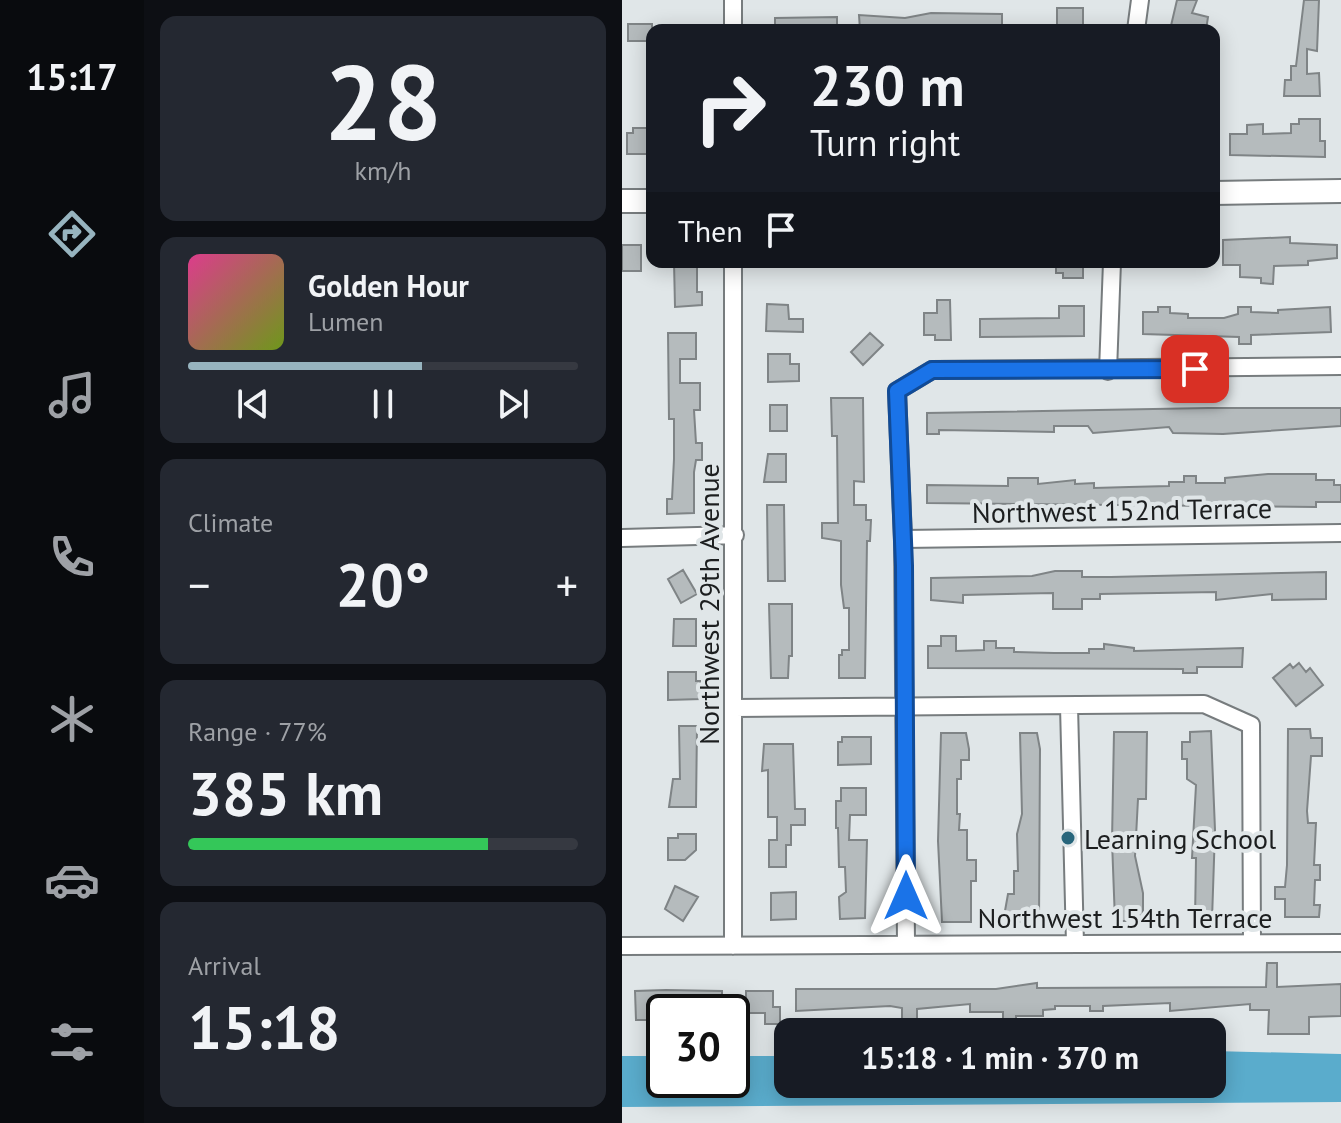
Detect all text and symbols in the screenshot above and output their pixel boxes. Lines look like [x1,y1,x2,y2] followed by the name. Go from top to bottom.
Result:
[324,34,442,169] text: 28
[810,49,965,121] text: 230 m
[26,53,118,100] text: 15:17
[678,56,782,160] icon: right
[810,119,960,166] text: Turn right
[355,154,412,187] text: km/h
[44,206,100,262] icon: directions
[759,208,803,252] icon: arrive
[678,211,743,250] text: Then
[308,266,469,305] text: Golden Hour
[308,305,383,338] text: Lumen
[1161,335,1229,403] pin
[1173,347,1217,391] icon: arrive
[44,367,100,423] icon: music
[231,382,275,426] icon: previous
[361,382,405,426] icon: pause
[491,382,535,426] icon: next
[690,463,727,745] street label: Northwest 29th Avenue
[972,489,1272,531] street label: Northwest 152nd Terrace
[188,506,273,539] text: Climate
[44,529,100,585] icon: phone
[336,545,430,623] text: 20°
[188,556,210,613] text: −
[556,556,578,613] text: +
[44,691,100,747] icon: climate
[188,715,327,748] text: Range · 77%
[188,754,383,832] text: 385 km
[1084,820,1276,857] place label: Learning School
[1059,829,1077,847] marker: Learning School
[44,852,100,908] icon: car
[864,854,948,938] position arrow
[978,899,1272,936] street label: Northwest 154th Terrace
[188,949,261,982] text: Arrival
[188,988,340,1066] text: 15:18
[646,994,750,1098] speed limit sign: 30
[44,1014,100,1070] icon: filters
[861,1038,1139,1077] text: 15:18 · 1 min · 370 m

